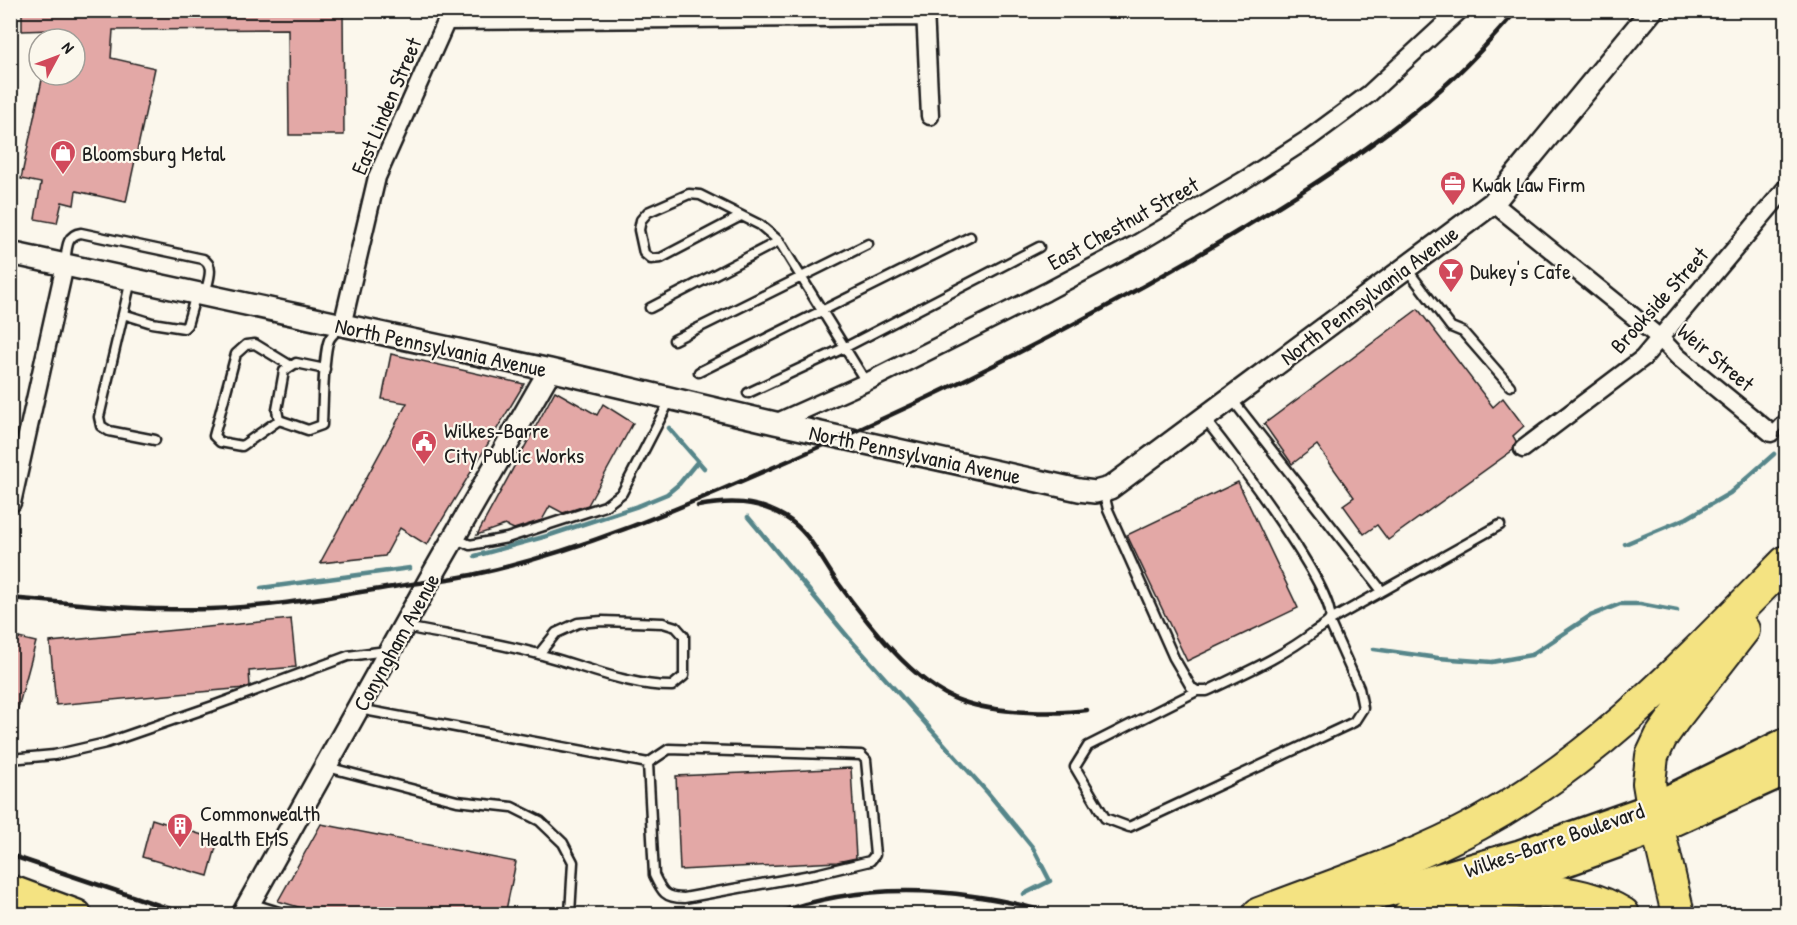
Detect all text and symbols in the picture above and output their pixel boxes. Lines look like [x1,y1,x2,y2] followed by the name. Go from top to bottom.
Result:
[27,27,87,87] north arrow
[344,33,429,179] street label: East Linden Street
[57,37,80,58] text: N
[48,138,78,176] shop icon: Bloomsburg Metal
[82,138,225,168] place label: Bloomsburg Metal
[1042,169,1204,277] street label: East Chestnut Street
[1438,169,1468,207] office icon: Kwak Law Firm
[1472,169,1585,199] place label: Kwak Law Firm
[1274,218,1464,372] street label: North Pennsylvania Avenue
[1603,240,1715,360] street label: Brookside Street
[1436,256,1466,294] bar icon: Dukey's Cafe
[1470,256,1571,286] place label: Dukey's Cafe
[332,310,550,384] street label: North Pennsylvania Avenue
[1671,316,1761,398] street label: Weir Street
[444,415,584,470] place label: Wilkes-Barre City Public Works
[806,417,1024,491] street label: North Pennsylvania Avenue
[409,428,439,466] public building icon: Wilkes-Barre City Public Works
[346,567,446,716] street label: Conyngham Avenue
[1460,795,1648,885] street label: Wilkes-Barre Boulevard
[200,798,320,853] place label: Commonwealth Health EMS
[165,811,195,849] building icon: Commonwealth Health EMS

